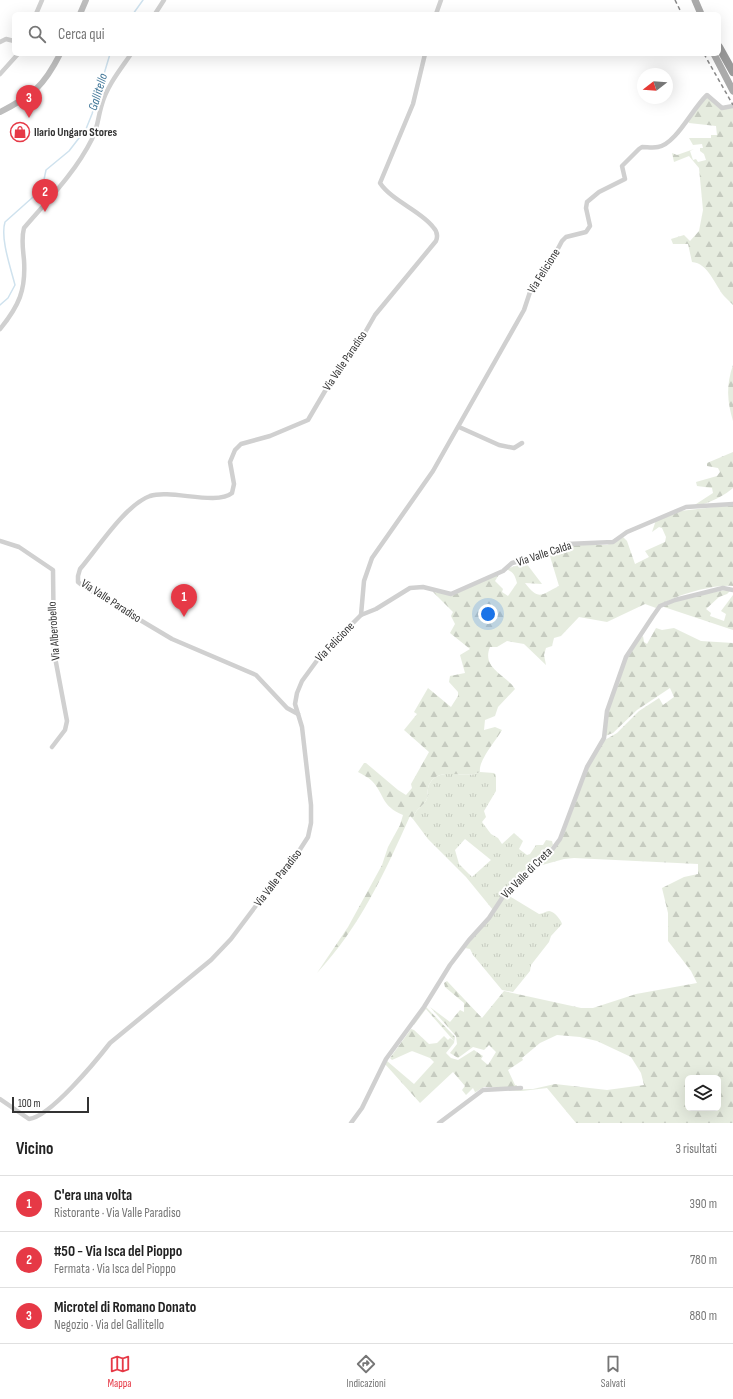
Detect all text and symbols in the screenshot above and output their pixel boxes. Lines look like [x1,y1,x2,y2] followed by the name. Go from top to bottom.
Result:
[12,12,721,56] search box
[26,23,48,45] icon: search
[58,25,105,44] text: Cerca qui
[637,68,673,104] north arrow
[85,71,111,112] water label: Gallitello
[16,85,42,118] pin: 3
[9,121,31,143] shop icon: Ilario Ungaro Stores
[34,125,118,140] place label: Ilario Ungaro Stores
[32,179,58,212] pin: 2
[524,246,564,296] street label: Via Felicione
[320,328,370,394] street label: Via Valle Paradiso
[515,538,574,570] street label: Via Valle Calda
[78,576,144,626] street label: Via Valle Paradiso
[171,584,197,617] pin: 1
[44,601,64,661] street label: Via Alberobello
[478,604,498,624] your location
[312,619,358,665] street label: Via Felicione
[498,844,556,902] street label: Via Valle di Creta
[251,846,305,910] street label: Via Valle Paradiso
[685,1075,721,1111] map controls
[685,1075,721,1111] button: layers
[12,1095,89,1114] scale bar
[18,1097,40,1110] text: 100 m
[16,1139,53,1159] text: Vicino
[676,1141,717,1157] text: 3 risultati
[54,1186,132,1205] text: C'era una volta
[26,1196,32,1212] text: 1
[690,1196,717,1212] text: 390 m
[54,1205,181,1221] text: Ristorante · Via Valle Paradiso
[54,1242,182,1261] text: #50 - Via Isca del Pioppo
[26,1252,32,1268] text: 2
[690,1252,717,1268] text: 780 m
[54,1261,176,1277] text: Fermata · Via Isca del Pioppo
[54,1298,196,1317] text: Microtel di Romano Donato
[26,1308,32,1324] text: 3
[689,1308,717,1324] text: 880 m
[54,1317,164,1333] text: Negozio · Via del Gallitello
[107,1353,132,1390] tab: Mappa
[346,1353,386,1390] tab: Indicazioni
[601,1353,626,1390] tab: Salvati

